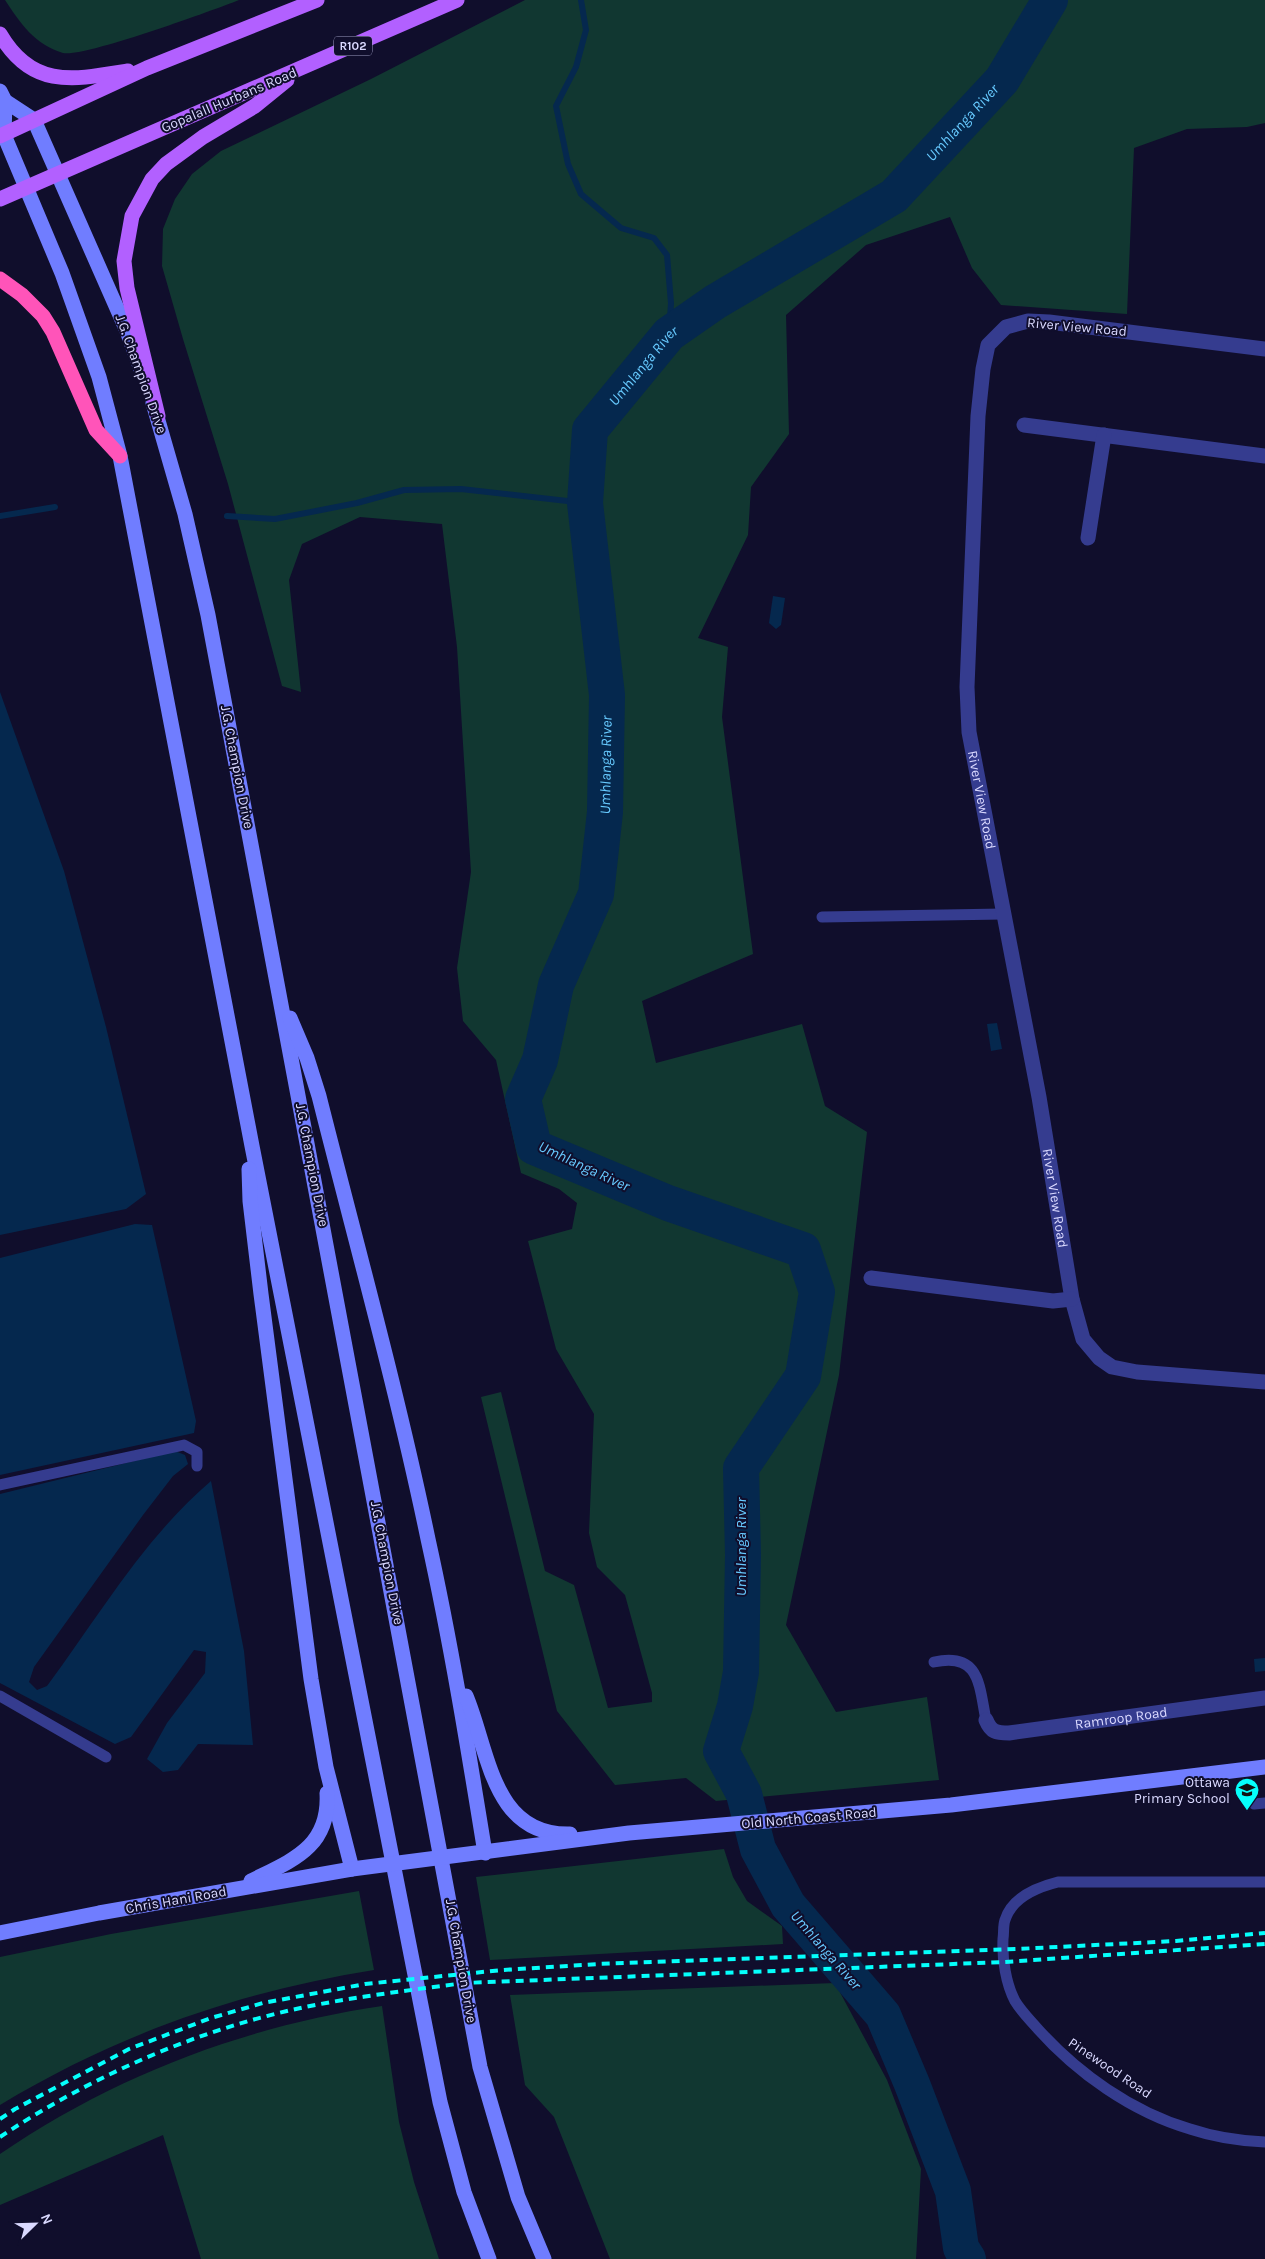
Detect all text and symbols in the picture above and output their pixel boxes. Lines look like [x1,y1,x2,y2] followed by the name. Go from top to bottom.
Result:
[334,36,372,56] road number: R102
[159,64,299,136] street label: Gopalall Hurbans Road
[922,80,1003,165] water label: Umhlanga River
[112,312,170,436] street label: J.G. Champion Drive
[1026,314,1128,340] street label: River View Road
[605,321,682,409] water label: Umhlanga River
[217,704,257,830] street label: J.G. Champion Drive
[596,715,616,815] water label: Umhlanga River
[964,749,1000,851] street label: River View Road
[292,1102,332,1228] street label: J.G. Champion Drive
[535,1137,633,1195] water label: Umhlanga River
[1039,1147,1072,1249] street label: River View Road
[732,1497,750,1596] water label: Umhlanga River
[367,1500,407,1626] street label: J.G. Champion Drive
[1074,1703,1169,1732] street label: Ramroop Road
[1134,1774,1230,1807] place label: Ottawa Primary School
[1234,1777,1260,1811] school or university icon: Ottawa Primary School
[741,1804,877,1832] street label: Old North Coast Road
[124,1883,228,1917] street label: Chris Hani Road
[442,1898,480,2024] street label: J.G. Champion Drive
[787,1907,866,1994] water label: Umhlanga River
[1065,2034,1155,2102] street label: Pinewood Road
[10,2199,60,2249] north arrow
[37,2211,56,2227] text: N

